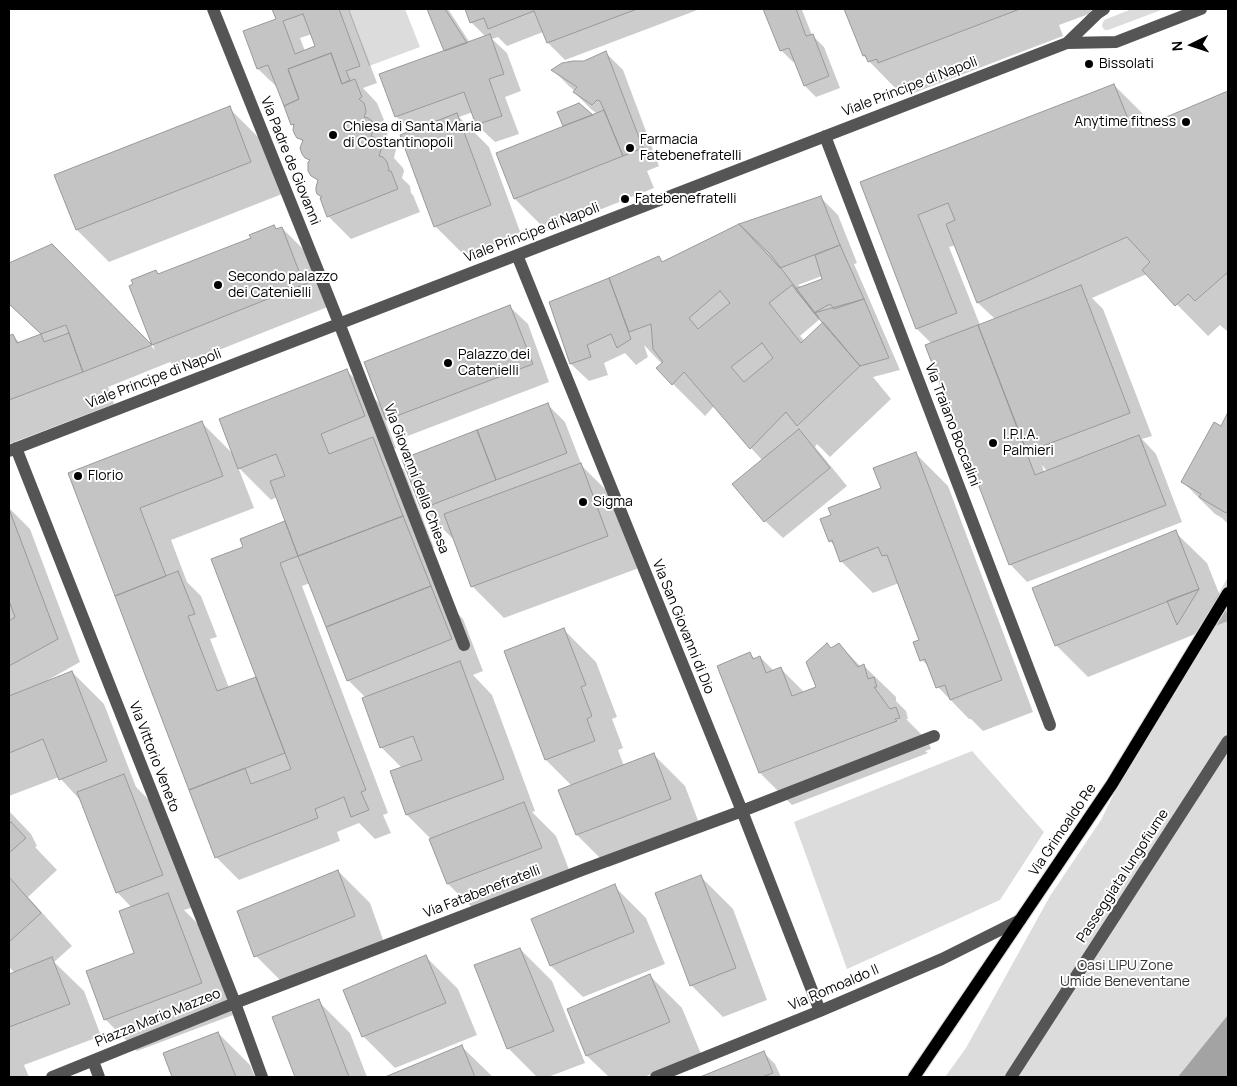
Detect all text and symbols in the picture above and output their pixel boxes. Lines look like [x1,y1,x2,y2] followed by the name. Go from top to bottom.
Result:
[1167,20,1217,70] north arrow
[1167,40,1186,52] text: N
[840,53,980,121] street label: Viale Principe di Napoli
[1099,56,1154,72] place label: Bissolati
[1083,58,1095,70] marker: Bissolati
[257,94,323,228] street label: Via Padre de Giovanni
[1074,114,1176,130] place label: Anytime fitness
[1180,116,1192,128] marker: Anytime fitness
[343,119,482,152] place label: Chiesa di Santa Maria di Costantinopoli
[327,129,339,141] marker: Chiesa di Santa Maria di Costantinopoli
[640,132,742,164] place label: Farmacia Fatebenefratelli
[624,142,636,154] marker: Farmacia Fatebenefratelli
[635,191,737,207] place label: Fatebenefratelli
[619,193,631,205] marker: Fatebenefratelli
[462,199,602,267] street label: Viale Principe di Napoli
[228,269,338,302] place label: Secondo palazzo dei Catenielli
[212,279,224,291] marker: Secondo palazzo dei Catenielli
[84,345,224,413] street label: Viale Principe di Napoli
[458,347,530,380] place label: Palazzo dei Catenielli
[442,357,454,369] marker: Palazzo dei Catenielli
[921,361,983,489] street label: Via Traiano Boccalini
[380,402,452,556] street label: Via Giovanni della Chiesa
[1003,427,1054,460] place label: I.P.I.A. Palmieri
[987,437,999,449] marker: I.P.I.A. Palmieri
[88,468,123,484] place label: Florio
[72,470,84,482] marker: Florio
[593,494,633,510] place label: Sigma
[577,496,589,508] marker: Sigma
[648,557,718,697] street label: Via San Giovanni di Dio
[125,699,183,815] street label: Via Vittorio Veneto
[1026,781,1100,879] street label: Via Grimoaldo Re
[1074,806,1172,946] street label: Passeggiata lungofiume
[421,862,543,922] street label: Via Fatabenefratelli
[1060,958,1190,990] park label: Oasi LIPU Zone Umide Beneventane
[786,961,882,1015] street label: Via Romoaldo II
[93,985,223,1051] street label: Piazza Mario Mazzeo

